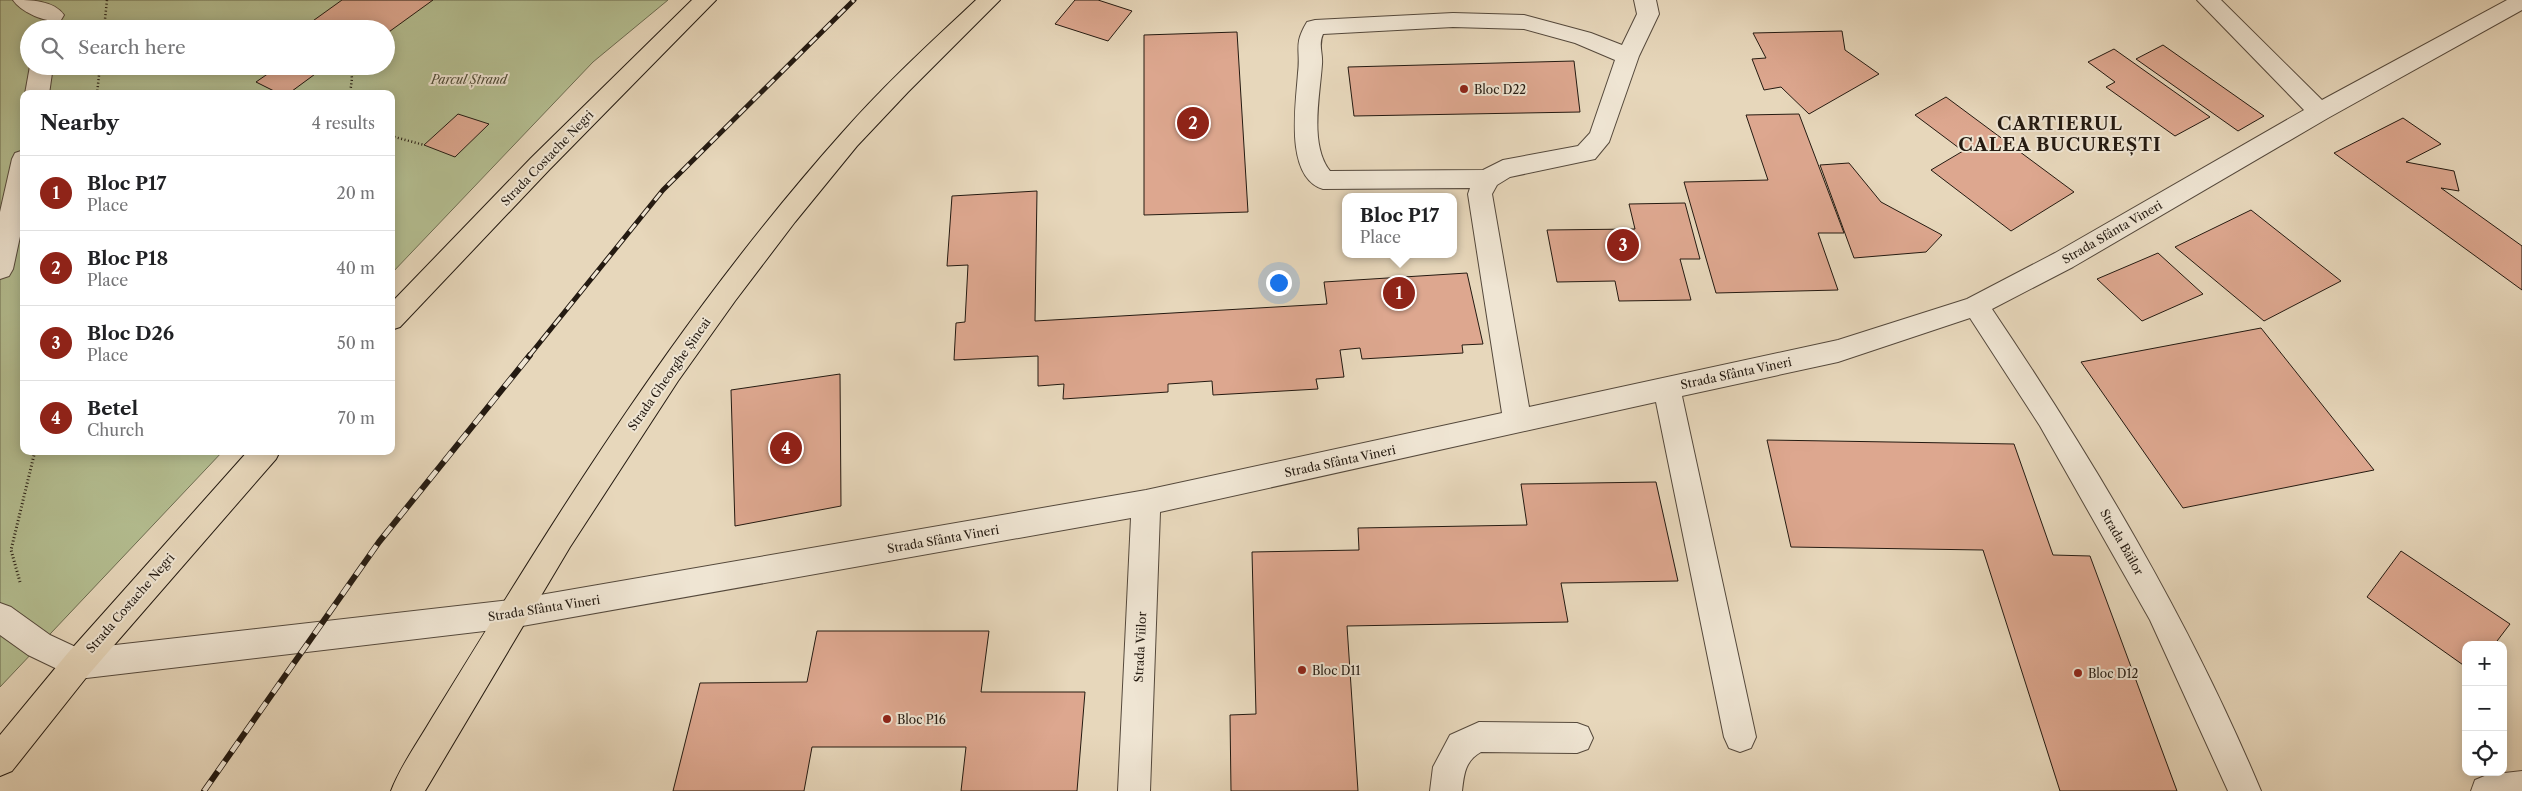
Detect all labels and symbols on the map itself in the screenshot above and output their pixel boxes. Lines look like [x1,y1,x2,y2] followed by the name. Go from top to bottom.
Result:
[430,72,509,88] park label: Parcul Ștrand
[1474,82,1526,97] place label: Bloc D22
[1458,83,1470,95] marker: Bloc D22
[1177,104,1209,142] pin: 2
[498,107,597,209] street label: Strada Costache Negri
[1958,113,2162,156] district label: CARTIERUL CALEA BUCUREȘTI
[2059,197,2165,267] street label: Strada Sfânta Vineri
[1607,226,1639,264] pin: 3
[1266,270,1292,296] your location
[1383,274,1415,312] pin: 1
[624,314,715,434] street label: Strada Gheorghe Șincai
[1679,354,1793,392] street label: Strada Sfânta Vineri
[770,429,802,467] pin: 4
[1283,442,1397,480] street label: Strada Sfânta Vineri
[2097,506,2147,578] street label: Strada Băilor
[886,522,1000,556] street label: Strada Sfânta Vineri
[83,550,178,656] street label: Strada Costache Negri
[487,592,601,624] street label: Strada Sfânta Vineri
[1131,611,1149,683] street label: Strada Viilor
[1312,663,1361,678] place label: Bloc D11
[1296,664,1308,676] marker: Bloc D11
[2088,666,2138,681] place label: Bloc D12
[2072,667,2084,679] marker: Bloc D12
[897,712,946,727] place label: Bloc P16
[881,713,893,725] marker: Bloc P16

